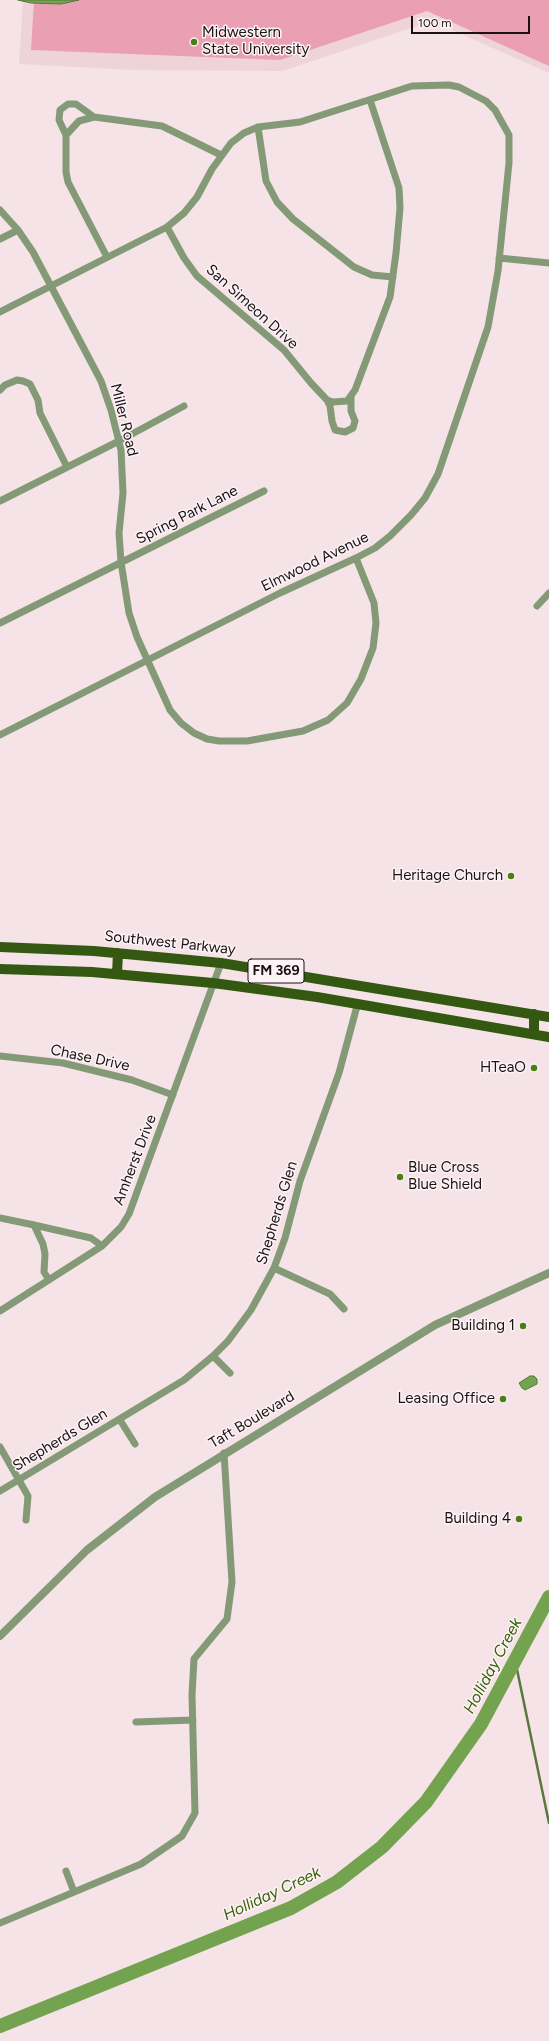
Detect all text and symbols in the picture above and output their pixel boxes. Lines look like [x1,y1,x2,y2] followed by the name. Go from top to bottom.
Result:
[413,8,532,34] scale bar
[418,16,452,30] text: 100 m
[202,24,309,59] place label: Midwestern State University
[189,37,199,47] marker: Midwestern State University
[202,261,302,353] street label: San Simeon Drive
[106,382,142,458] street label: Miller Road
[133,482,241,548] street label: Spring Park Lane
[258,528,372,596] street label: Elmwood Avenue
[392,867,503,885] place label: Heritage Church
[506,871,516,881] marker: Heritage Church
[103,927,237,959] street label: Southwest Parkway
[248,959,304,983] road number: FM 369
[49,1041,131,1075] street label: Chase Drive
[480,1059,526,1077] place label: HTeaO
[529,1063,539,1073] marker: HTeaO
[109,1112,161,1208] street label: Amherst Drive
[253,1159,301,1267] street label: Shepherds Glen
[408,1159,482,1194] place label: Blue Cross Blue Shield
[395,1172,405,1182] marker: Blue Cross Blue Shield
[451,1317,515,1335] place label: Building 1
[518,1321,528,1331] marker: Building 1
[206,1387,298,1453] street label: Taft Boulevard
[398,1390,495,1408] place label: Leasing Office
[498,1394,508,1404] marker: Leasing Office
[10,1405,110,1475] street label: Shepherds Glen
[444,1510,511,1528] place label: Building 4
[514,1514,524,1524] marker: Building 4
[460,1615,526,1717] water label: Holliday Creek
[220,1863,324,1925] water label: Holliday Creek

